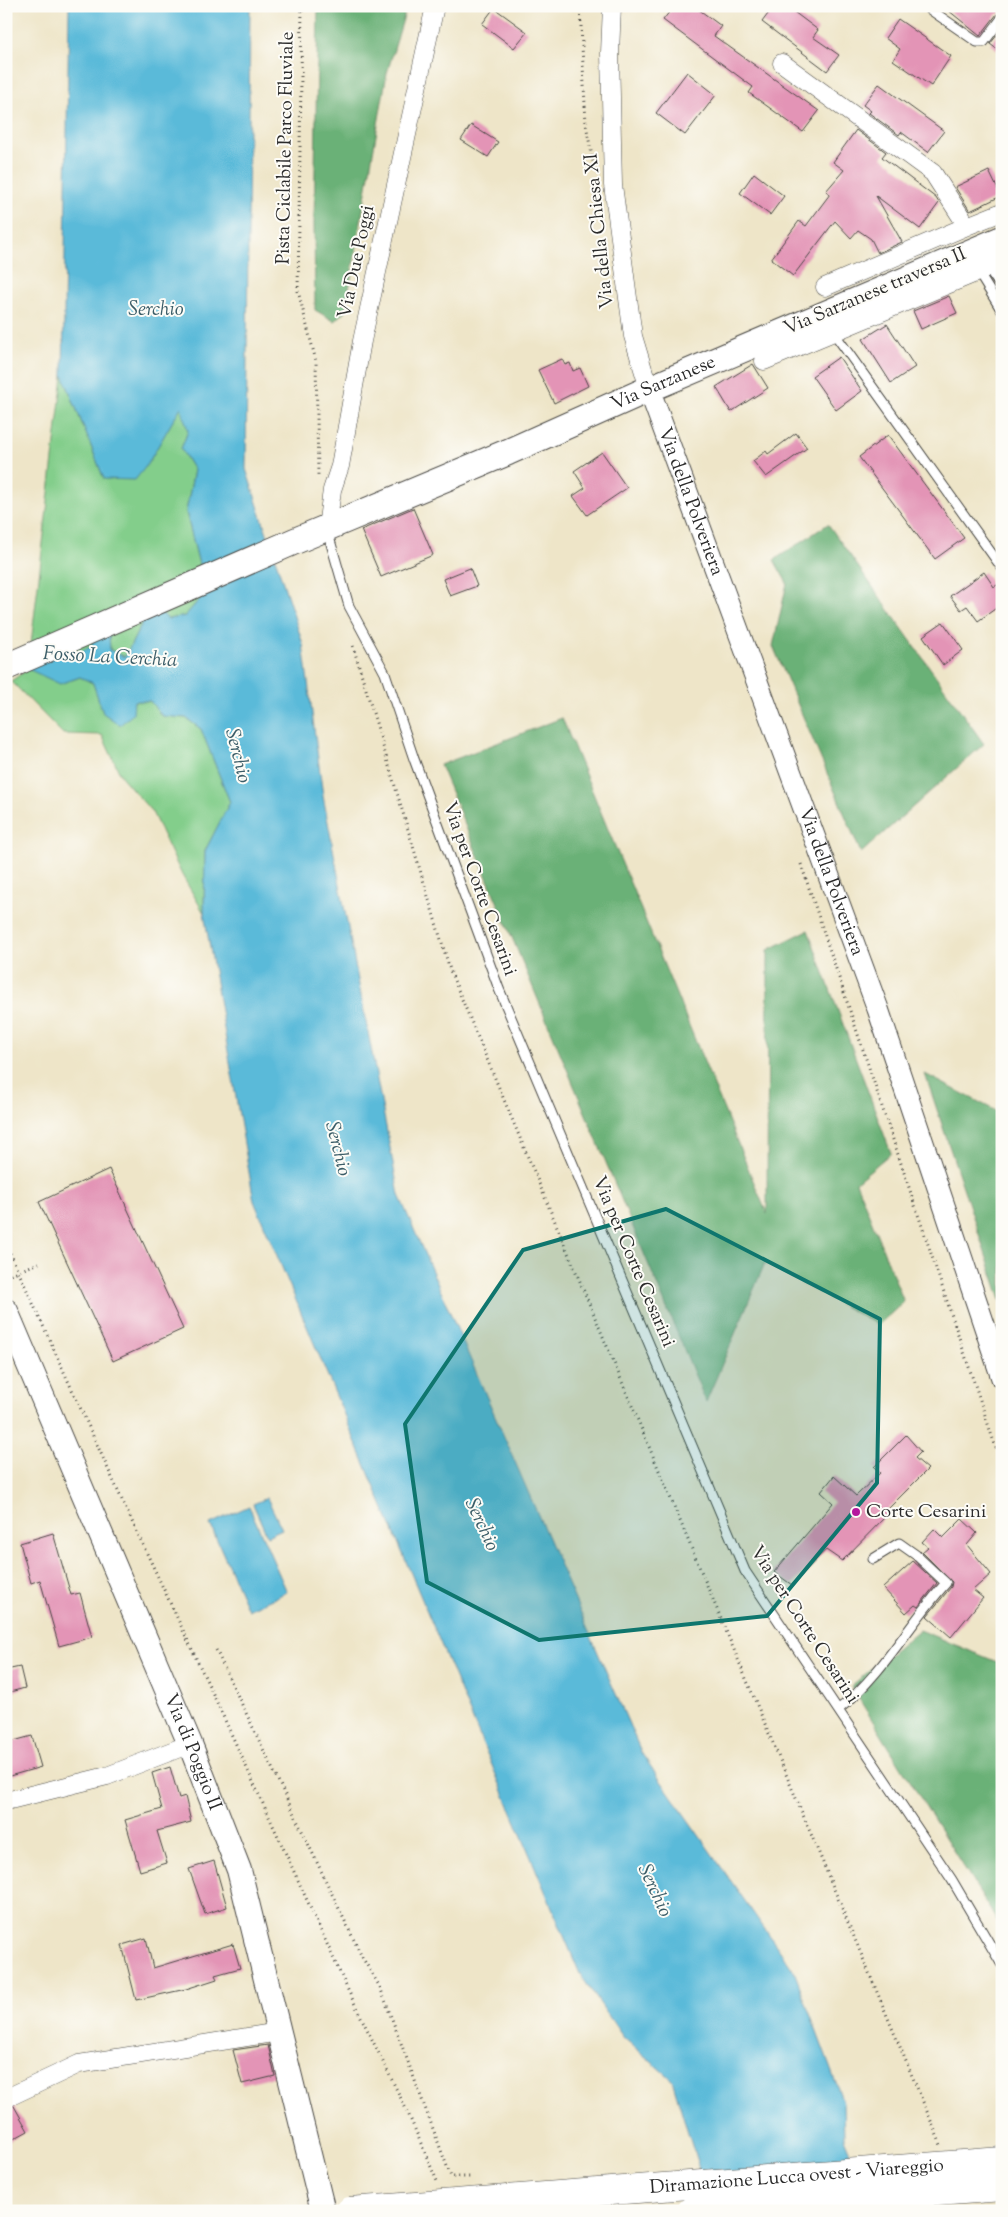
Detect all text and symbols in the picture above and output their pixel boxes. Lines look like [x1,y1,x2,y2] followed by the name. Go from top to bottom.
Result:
[270,31,302,265] street label: Pista Ciclabile Parco Fluviale
[578,152,622,310] street label: Via della Chiesa XI
[332,203,382,321] street label: Via Due Poggi
[780,241,970,343] street label: Via Sarzanese traversa II
[128,296,184,325] water label: Serchio
[607,349,720,418] street label: Via Sarzanese
[651,424,730,580] street label: Via della Polveriera
[42,640,178,676] water label: Fosso La Cerchia
[216,726,258,786] water label: Serchio
[435,798,523,980] street label: Via per Corte Cesarini
[791,804,871,960] street label: Via della Polveriera
[316,1119,358,1179] water label: Serchio
[585,1172,681,1352] street label: Via per Corte Cesarini
[456,1494,506,1556] water label: Serchio
[866,1499,986,1526] place label: Corte Cesarini
[850,1506,862,1518] marker: Corte Cesarini
[743,1541,865,1709] street label: Via per Corte Cesarini
[157,1690,228,1814] street label: Via di Poggio II
[629,1860,679,1922] water label: Serchio
[649,2152,945,2201] street label: Diramazione Lucca ovest - Viareggio

